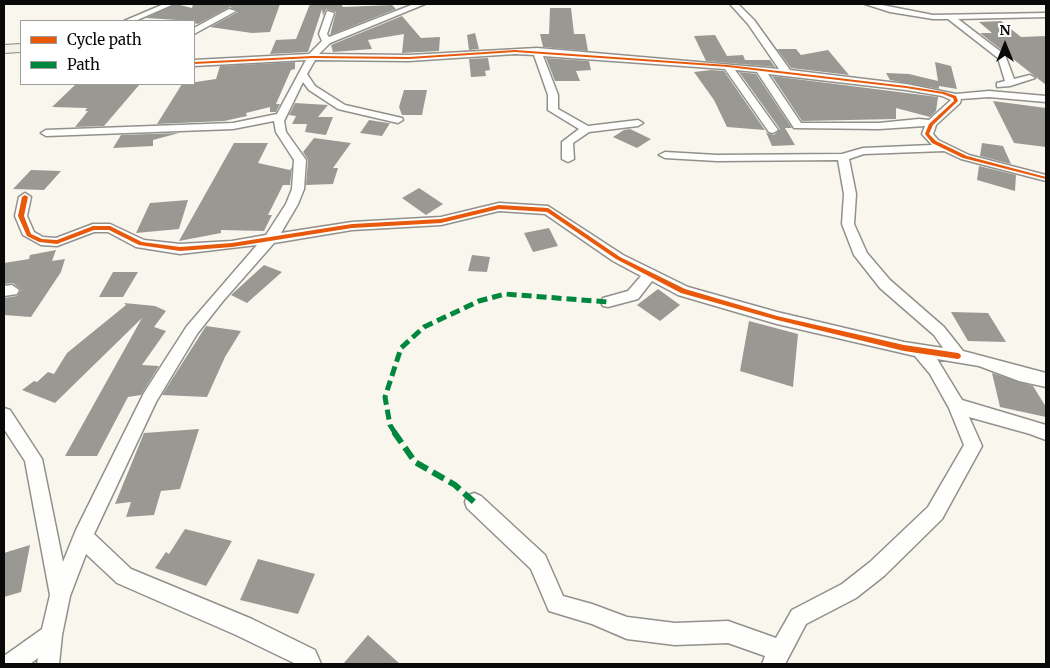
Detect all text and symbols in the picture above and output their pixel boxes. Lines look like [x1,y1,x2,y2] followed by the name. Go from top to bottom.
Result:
[20,20,195,85] legend
[980,20,1030,70] north arrow
[999,21,1011,39] text: N
[67,30,142,49] text: Cycle path
[67,55,100,74] text: Path

